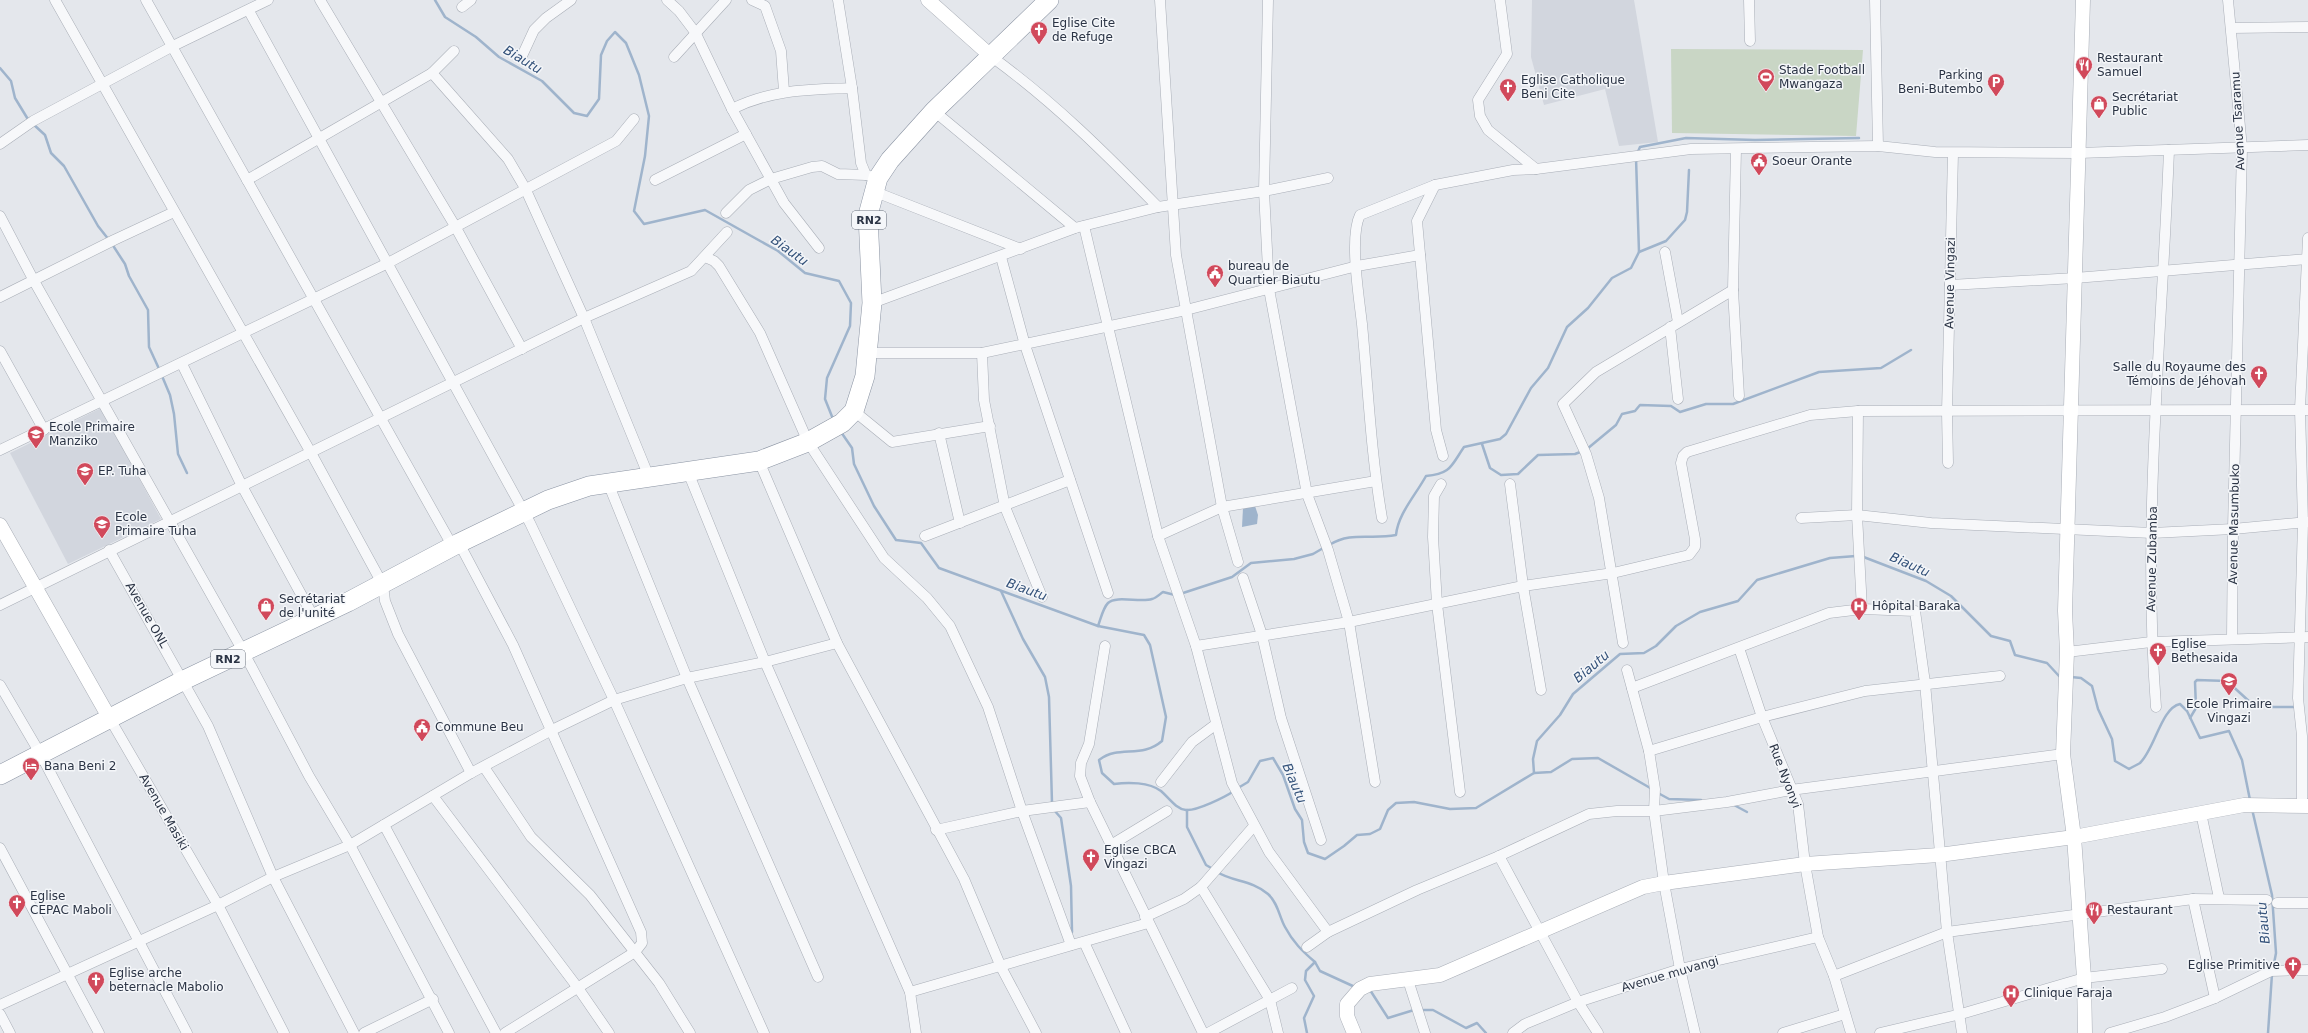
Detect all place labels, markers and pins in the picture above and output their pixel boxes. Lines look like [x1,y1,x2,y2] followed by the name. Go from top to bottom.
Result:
[1052,16,1115,44] place label: Eglise Cite de Refuge
[1029,20,1049,45] church icon: Eglise Cite de Refuge
[2097,51,2163,79] place label: Restaurant Samuel
[2074,55,2094,80] restaurant icon: Restaurant Samuel
[1779,63,1865,91] place label: Stade Football Mwangaza
[1756,67,1776,92] sports icon: Stade Football Mwangaza
[1898,68,1983,96] place label: Parking Beni-Butembo
[1986,72,2006,97] parking icon: Parking Beni-Butembo
[1521,73,1625,101] place label: Eglise Catholique Beni Cite
[1498,77,1518,102] church icon: Eglise Catholique Beni Cite
[2112,90,2178,118] place label: Secrétariat Public
[2089,94,2109,119] shop icon: Secrétariat Public
[1749,151,1769,176] public building icon: Soeur Orante
[1772,154,1852,168] place label: Soeur Orante
[1228,259,1320,287] place label: bureau de Quartier Biautu
[1205,263,1225,288] public building icon: bureau de Quartier Biautu
[2113,360,2246,388] place label: Salle du Royaume des Témoins de Jéhovah
[2249,364,2269,389] church icon: Salle du Royaume des Témoins de Jéhovah
[49,420,135,448] place label: Ecole Primaire Manziko
[26,424,46,449] school or university icon: Ecole Primaire Manziko
[75,461,95,486] school or university icon: EP. Tuha
[98,464,147,478] place label: EP. Tuha
[115,510,197,538] place label: Ecole Primaire Tuha
[92,514,112,539] school or university icon: Ecole Primaire Tuha
[279,592,345,620] place label: Secrétariat de l'unité
[256,596,276,621] shop icon: Secrétariat de l'unité
[1849,596,1869,621] hospital icon: Hôpital Baraka
[1872,599,1961,613] place label: Hôpital Baraka
[2171,637,2238,665] place label: Eglise Bethesaida
[2148,641,2168,666] church icon: Eglise Bethesaida
[2219,671,2239,696] school or university icon: Ecole Primaire Vingazi
[2186,697,2272,725] place label: Ecole Primaire Vingazi
[412,717,432,742] public building icon: Commune Beu
[435,720,524,734] place label: Commune Beu
[21,756,41,781] hotel icon: Bana Beni 2
[44,759,116,773] place label: Bana Beni 2
[1104,843,1177,871] place label: Eglise CBCA Vingazi
[1081,847,1101,872] church icon: Eglise CBCA Vingazi
[30,889,112,917] place label: Eglise CEPAC Maboli
[7,893,27,918] church icon: Eglise CEPAC Maboli
[2084,900,2104,925] restaurant icon: Restaurant
[2107,903,2173,917] place label: Restaurant
[2283,955,2303,980] church icon: Eglise Primitive
[2188,958,2280,972] place label: Eglise Primitive
[109,966,224,994] place label: Eglise arche beternacle Mabolio
[86,970,106,995] church icon: Eglise arche beternacle Mabolio
[2001,983,2021,1008] hospital icon: Clinique Faraja
[2024,986,2113,1000] place label: Clinique Faraja

